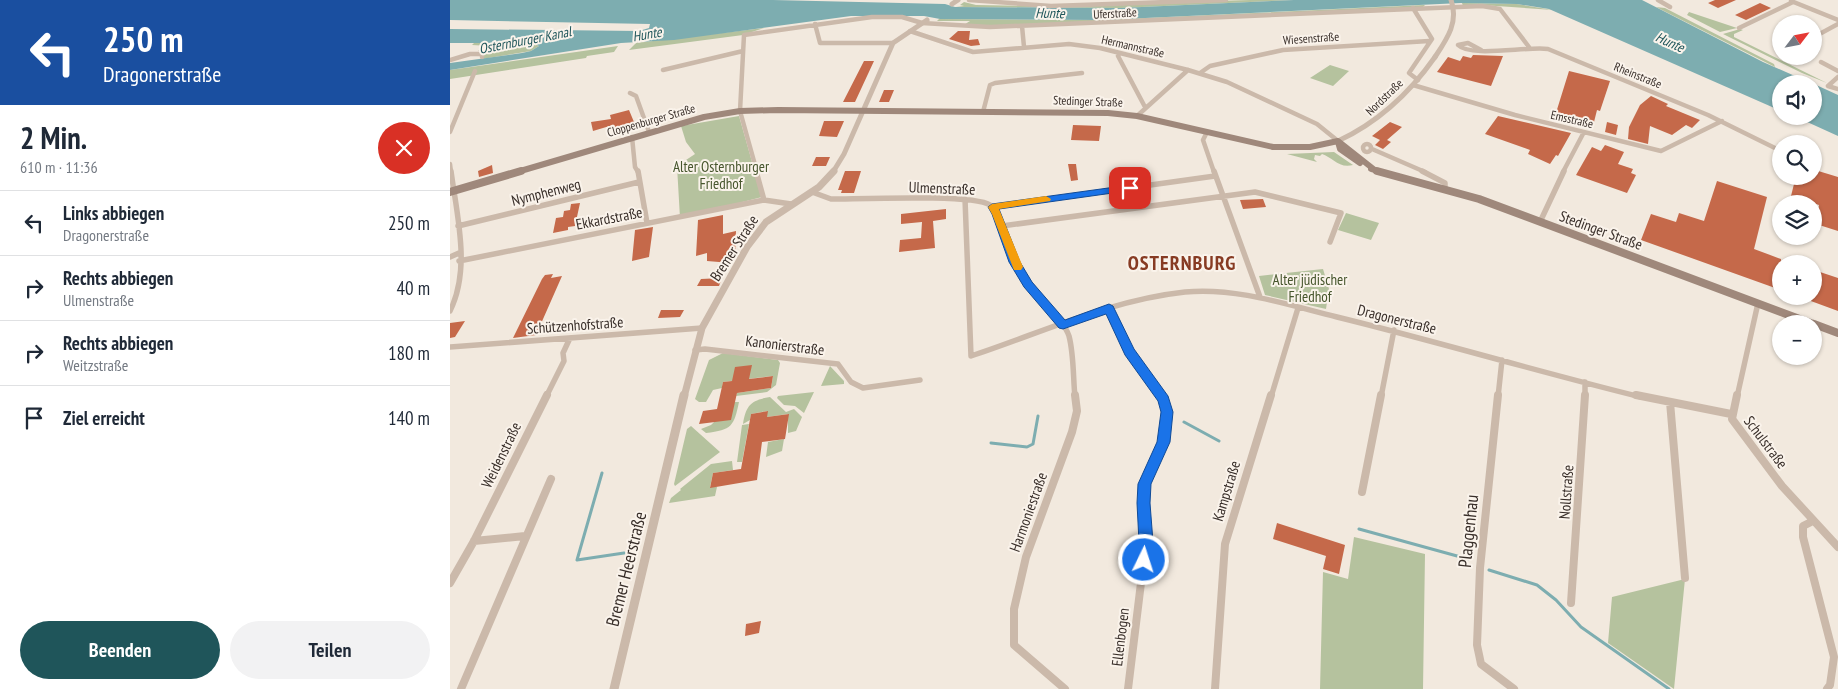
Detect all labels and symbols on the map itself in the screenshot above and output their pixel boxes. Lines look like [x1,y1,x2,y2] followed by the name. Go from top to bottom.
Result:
[1035,4,1066,22] water label: Hunte
[1093,4,1137,22] street label: Uferstraße
[1772,15,1822,65] north arrow
[477,22,574,58] water label: Osternburger Kanal
[631,22,664,45] water label: Hunte
[1653,28,1688,57] water label: Hunte
[1282,29,1340,47] street label: Wiesenstraße
[1100,31,1166,61] street label: Hermannstraße
[1612,59,1664,91] street label: Rheinstraße
[1362,75,1406,119] street label: Nordstraße
[1053,92,1123,110] street label: Stedinger Straße
[605,100,697,140] street label: Cloppenburger Straße
[1549,107,1595,131] street label: Emsstraße
[673,157,770,193] park label: Alter Osternburger Friedhof
[1109,167,1151,209] pin
[509,174,583,210] street label: Nymphenweg
[908,177,976,199] street label: Ulmenstraße
[574,202,644,234] street label: Ekkardstraße
[1557,206,1645,254] street label: Stedinger Straße
[706,211,762,285] street label: Bremer Straße
[1128,250,1236,276] district label: OSTERNBURG
[1273,270,1348,306] park label: Alter jüdischer Friedhof
[1356,300,1438,338] street label: Dragonerstraße
[526,312,624,338] street label: Schützenhofstraße
[745,331,825,359] street label: Kanonierstraße
[1740,412,1792,472] street label: Schulstraße
[477,419,525,491] street label: Weidenstraße
[1208,458,1244,524] street label: Kampstraße
[1555,464,1577,520] street label: Nollstraße
[1005,470,1051,554] street label: Harmoniestraße
[1453,493,1483,569] street label: Plaggenhau
[601,509,651,629] street label: Bremer Heerstraße
[1117,533,1169,585] position arrow
[1107,607,1133,667] street label: Ellenbogen

